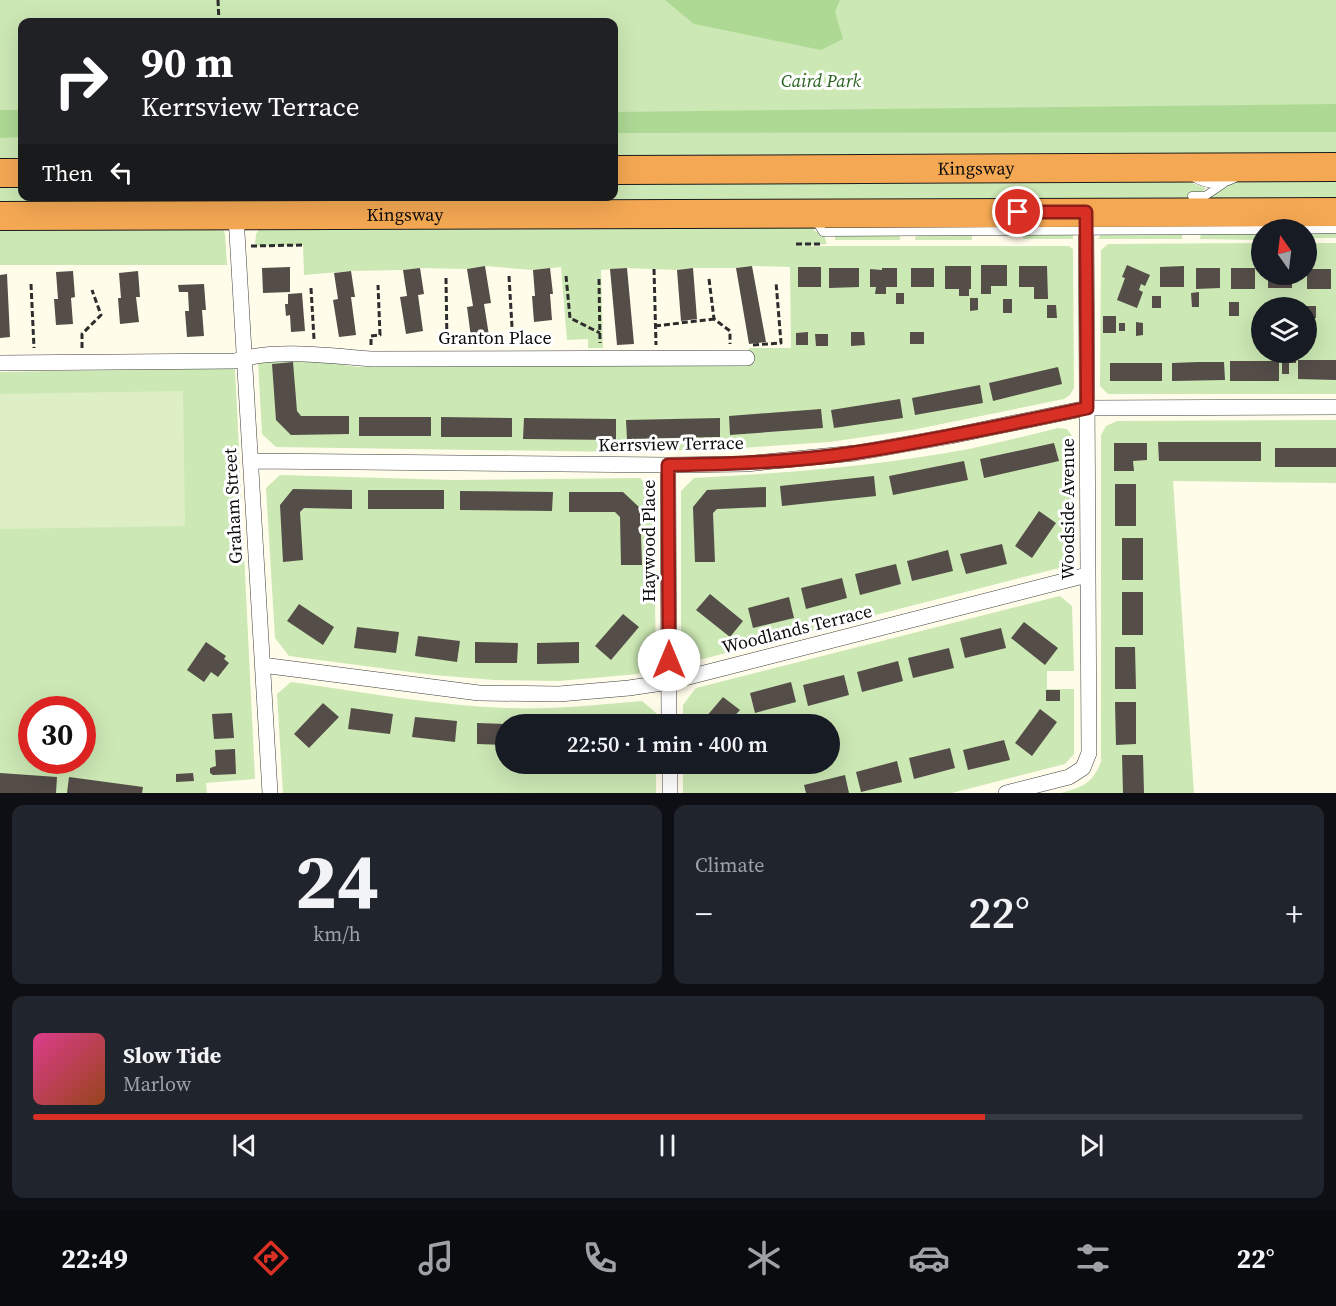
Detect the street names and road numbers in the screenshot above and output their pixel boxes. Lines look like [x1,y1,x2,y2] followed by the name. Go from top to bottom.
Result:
[937,155,1015,181] street label: Kingsway
[366,202,444,227] street label: Kingsway
[438,325,552,350] street label: Granton Place
[598,430,744,457] street label: Kerrsview Terrace
[1055,438,1080,580] street label: Woodside Avenue
[217,447,248,564] street label: Graham Street
[636,480,661,602] street label: Haywood Place
[719,598,875,659] street label: Woodlands Terrace

